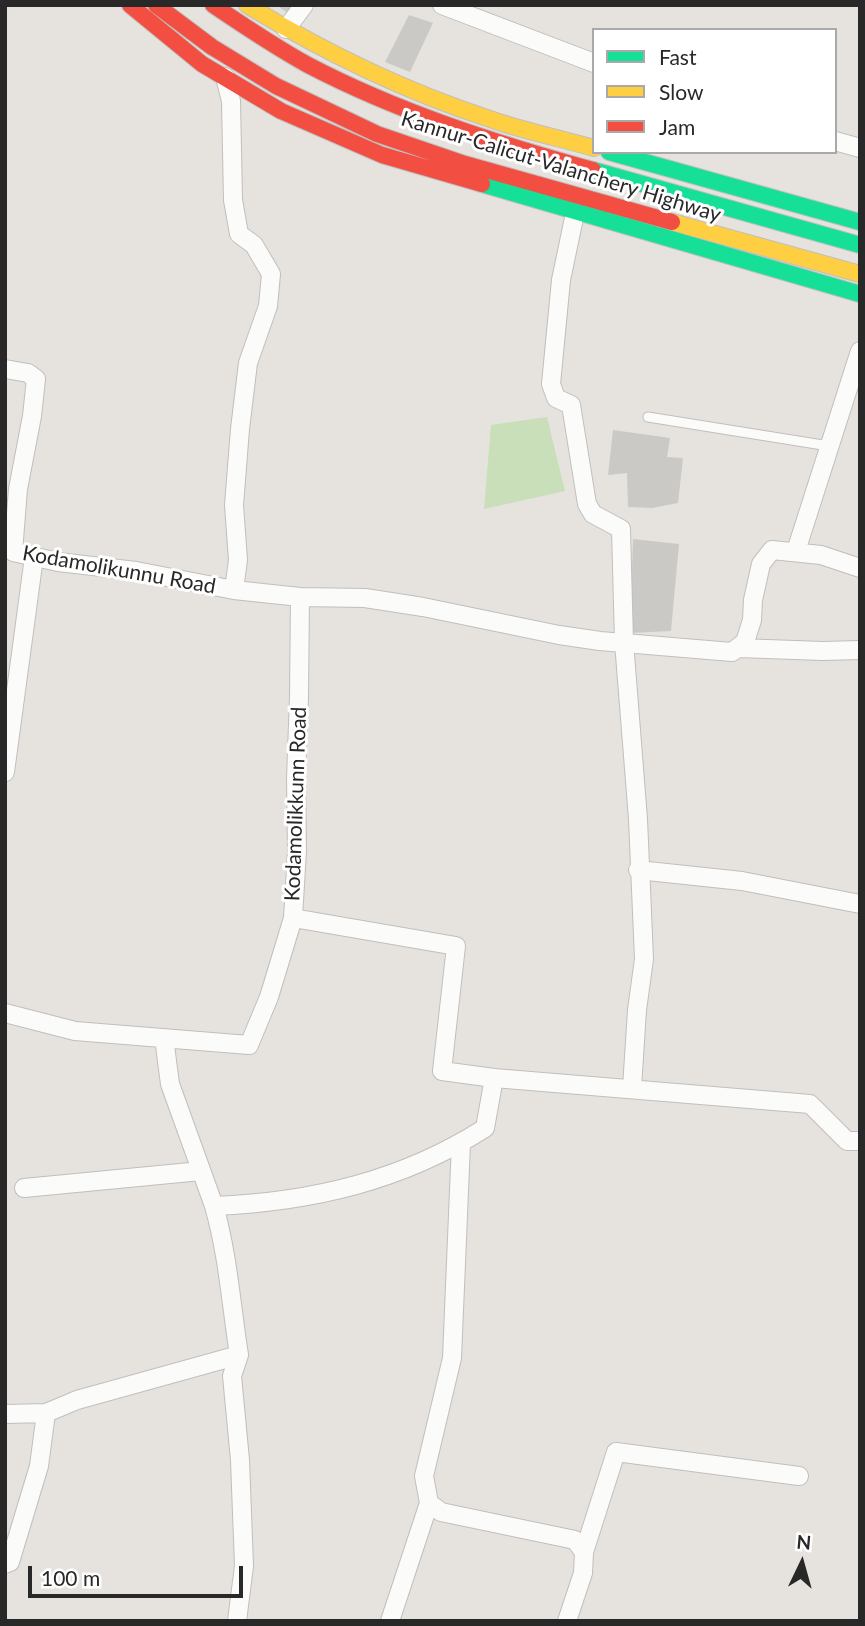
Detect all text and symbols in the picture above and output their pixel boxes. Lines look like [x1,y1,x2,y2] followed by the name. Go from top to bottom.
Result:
[592,28,837,154] legend
[659,44,696,69] text: Fast
[659,79,703,104] text: Slow
[398,106,724,228] street label: Kannur-Calicut-Valanchery Highway
[659,114,695,139] text: Jam
[20,541,218,599] street label: Kodamolikunnu Road
[280,706,312,902] street label: Kodamolikkunn Road
[767,1528,837,1598] north arrow
[796,1529,812,1554] text: N
[32,1552,247,1596] scale bar
[41,1565,100,1590] text: 100 m

